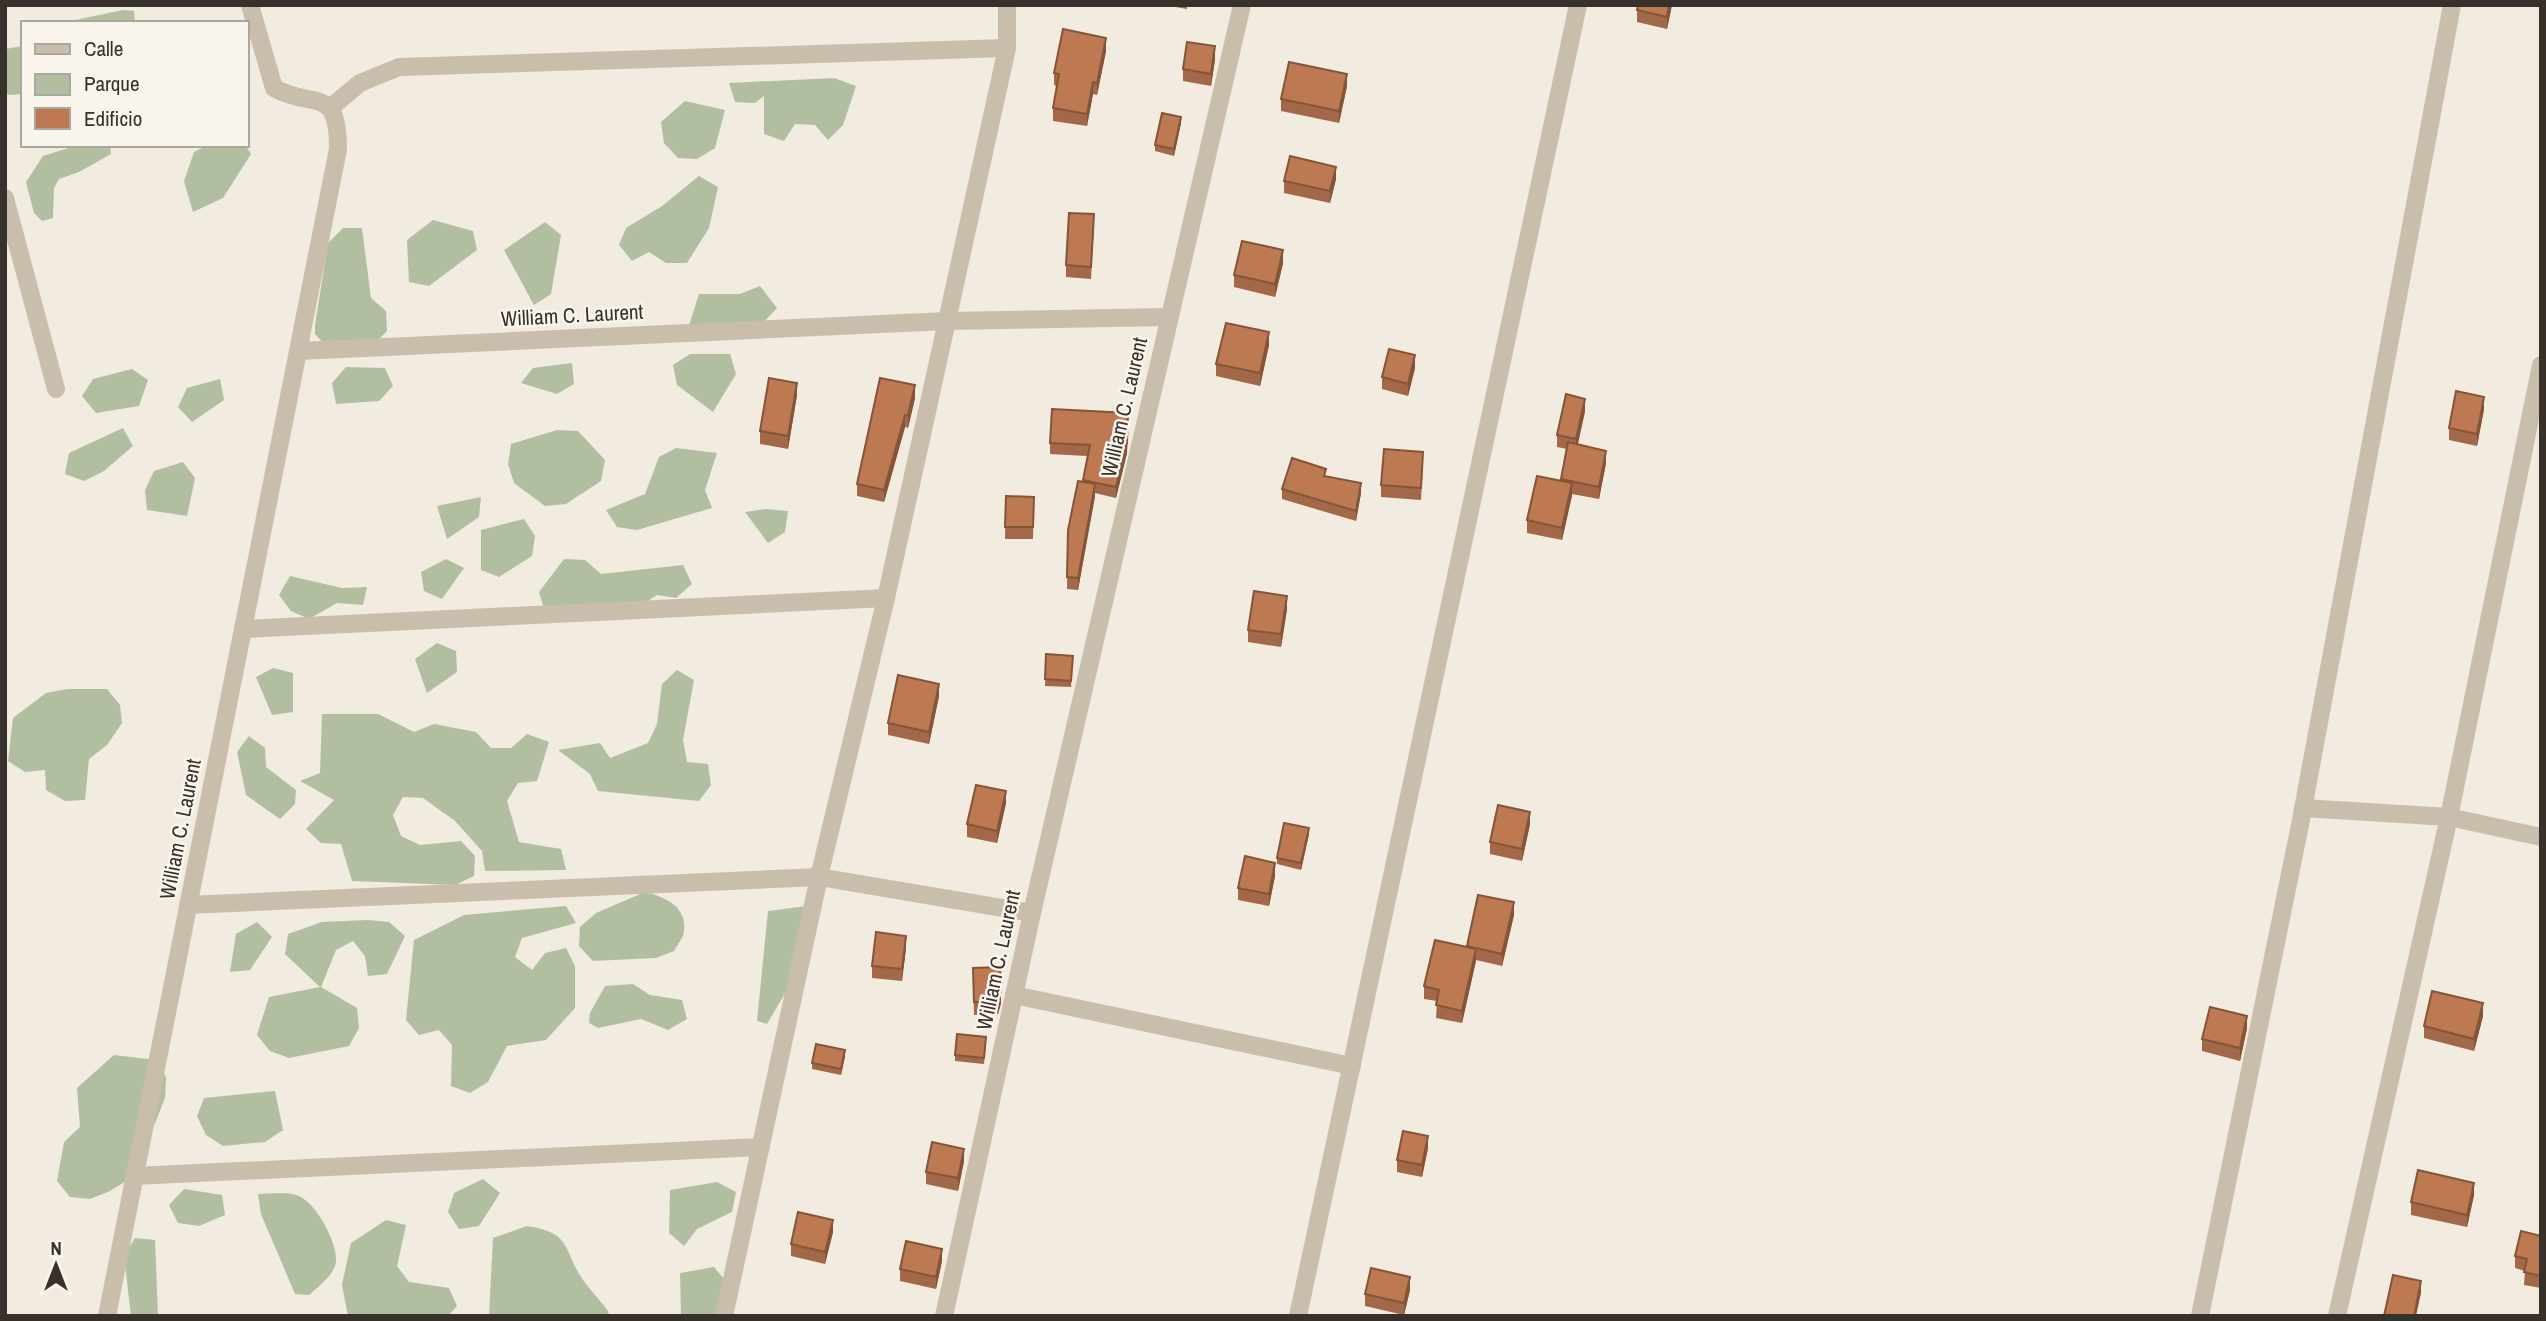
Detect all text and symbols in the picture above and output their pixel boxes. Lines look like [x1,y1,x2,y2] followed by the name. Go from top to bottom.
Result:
[21,21,248,147] legend
[84,34,123,63] text: Calle
[84,69,140,98] text: Parque
[84,104,142,133] text: Edificio
[500,297,644,333] street label: William C. Laurent
[1094,334,1154,480] street label: William C. Laurent
[152,756,208,902] street label: William C. Laurent
[969,887,1027,1033] street label: William C. Laurent
[21,1230,91,1300] north arrow
[50,1235,62,1261] text: N

